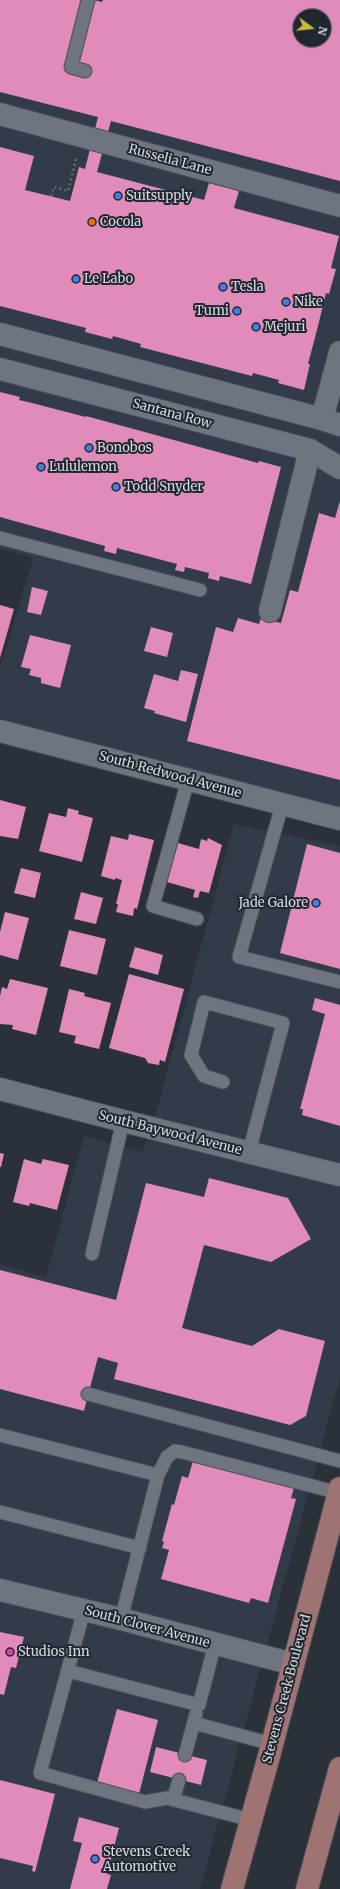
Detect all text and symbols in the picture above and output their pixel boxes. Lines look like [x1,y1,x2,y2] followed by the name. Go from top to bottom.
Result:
[292,8,332,48] north arrow
[315,25,331,37] text: N
[127,141,213,179] street label: Russelia Lane
[126,188,192,204] place label: Suitsupply
[113,191,123,201] marker: Suitsupply
[100,214,141,230] place label: Cocola
[87,217,97,227] marker: Cocola
[84,271,133,287] place label: Le Labo
[71,274,81,284] marker: Le Labo
[231,279,264,295] place label: Tesla
[218,282,228,292] marker: Tesla
[294,294,323,310] place label: Nike
[281,297,291,307] marker: Nike
[195,303,229,319] place label: Tumi
[232,306,242,316] marker: Tumi
[264,319,305,335] place label: Mejuri
[251,322,261,332] marker: Mejuri
[131,396,213,432] street label: Santana Row
[97,440,152,456] place label: Bonobos
[84,443,94,453] marker: Bonobos
[49,459,117,475] place label: Lululemon
[36,462,46,472] marker: Lululemon
[124,479,203,495] place label: Todd Snyder
[111,482,121,492] marker: Todd Snyder
[97,748,243,802] street label: South Redwood Avenue
[238,895,308,911] place label: Jade Galore
[311,898,321,908] marker: Jade Galore
[97,1108,243,1158] street label: South Baywood Avenue
[83,1603,211,1651] street label: South Clover Avenue
[260,1613,314,1765] street label: Stevens Creek Boulevard
[18,1644,90,1660] place label: Studios Inn
[5,1647,15,1657] marker: Studios Inn
[103,1844,190,1875] place label: Stevens Creek Automotive
[90,1854,100,1864] marker: Stevens Creek Automotive

